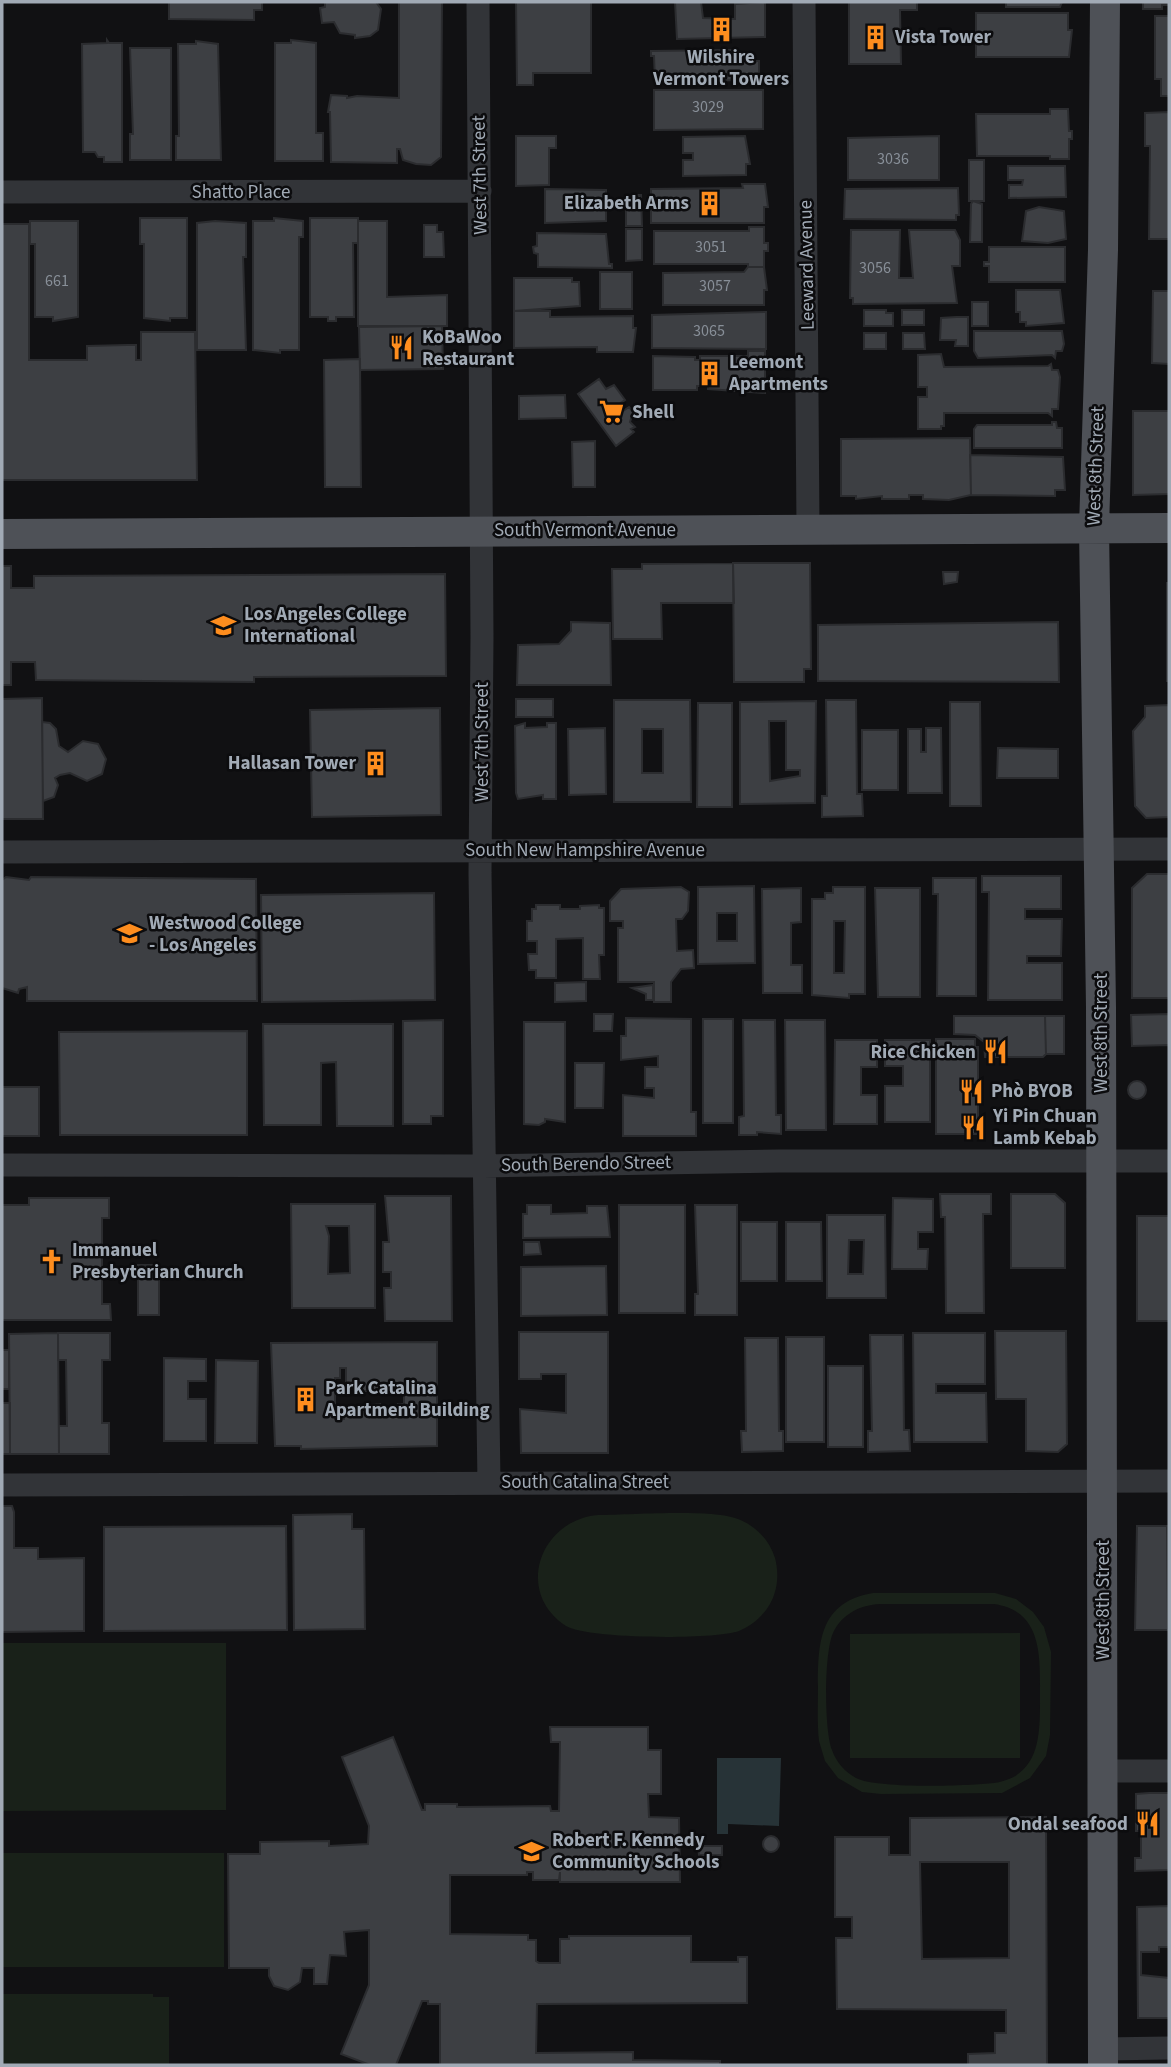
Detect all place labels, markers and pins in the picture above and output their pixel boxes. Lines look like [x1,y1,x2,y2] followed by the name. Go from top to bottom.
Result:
[707,15,735,43] building icon: Wilshire Vermont Towers
[861,23,889,51] building icon: Vista Tower
[894,24,991,51] place label: Vista Tower
[652,44,789,93] place label: Wilshire Vermont Towers
[695,189,723,217] building icon: Elizabeth Arms
[564,190,689,217] place label: Elizabeth Arms
[422,324,514,373] place label: KoBaWoo Restaurant
[388,334,416,362] restaurant icon: KoBaWoo Restaurant
[728,349,828,398] place label: Leemont Apartments
[695,359,723,387] building icon: Leemont Apartments
[598,398,626,426] supermarket icon: Shell
[632,399,675,426] place label: Shell
[244,601,407,650] place label: Los Angeles College International
[210,611,238,639] school or university icon: Los Angeles College International
[362,749,390,777] building icon: Hallasan Tower
[228,750,356,777] place label: Hallasan Tower
[149,910,302,959] place label: Westwood College - Los Angeles
[115,920,143,948] school or university icon: Westwood College - Los Angeles
[982,1038,1010,1066] restaurant icon: Rice Chicken
[870,1039,976,1066] place label: Rice Chicken
[957,1077,985,1105] restaurant icon: Phò BYOB
[991,1078,1073,1105] place label: Phò BYOB
[992,1103,1097,1152] place label: Yi Pin Chuan Lamb Kebab
[959,1113,987,1141] restaurant icon: Yi Pin Chuan Lamb Kebab
[72,1237,244,1286] place label: Immanuel Presbyterian Church
[38,1247,66,1275] church icon: Immanuel Presbyterian Church
[324,1375,490,1424] place label: Park Catalina Apartment Building
[291,1385,319,1413] building icon: Park Catalina Apartment Building
[1134,1810,1162,1838] restaurant icon: Ondal seafood
[1008,1811,1128,1838] place label: Ondal seafood
[552,1827,719,1876] place label: Robert F. Kennedy Community Schools
[518,1837,546,1865] school or university icon: Robert F. Kennedy Community Schools

